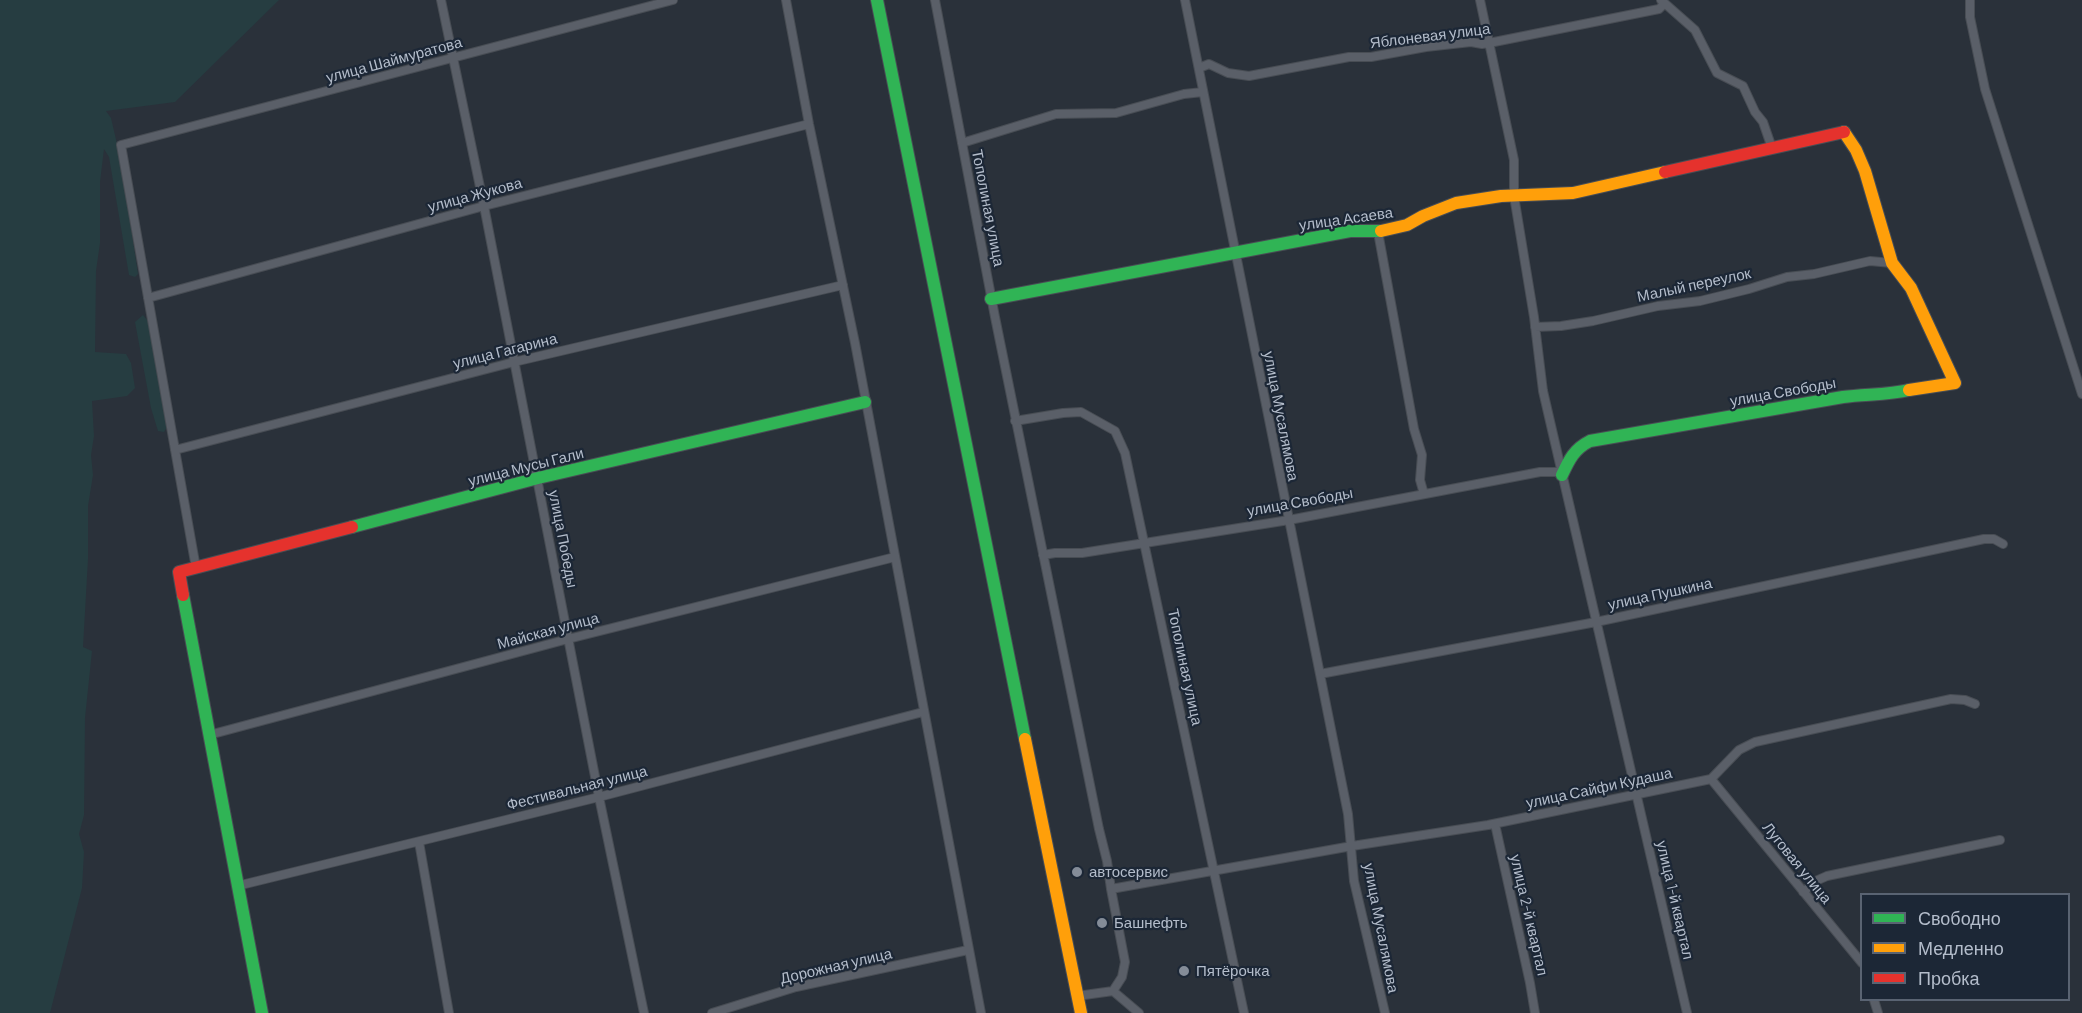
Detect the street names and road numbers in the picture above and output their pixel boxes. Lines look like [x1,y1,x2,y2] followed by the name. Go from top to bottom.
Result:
[1369,20,1491,52] street label: Яблоневая улица
[324,33,464,87] street label: улица Шаймуратова
[968,148,1008,268] street label: Тополиная улица
[426,174,524,216] street label: улица Жукова
[1298,204,1394,234] street label: улица Асаева
[1635,264,1753,306] street label: Малый переулок
[451,329,559,373] street label: улица Гагарина
[1260,350,1302,482] street label: улица Мусалямова
[1729,374,1837,410] street label: улица Свободы
[466,444,586,490] street label: улица Мусы Гали
[1246,484,1354,520] street label: улица Свободы
[545,489,581,589] street label: улица Победы
[1606,574,1714,614] street label: улица Пушкина
[1164,607,1206,727] street label: Тополиная улица
[495,609,601,653] street label: Майская улица
[505,762,649,814] street label: Фестивальная улица
[1524,764,1674,812] street label: улица Сайфи Кудаша
[1759,819,1835,907] street label: Луговая улица
[1653,839,1697,961] street label: улица 1-й квартал
[1506,853,1552,977] street label: улица 2-й квартал
[1360,862,1402,994] street label: улица Мусалямова
[778,944,894,988] street label: Дорожная улица

